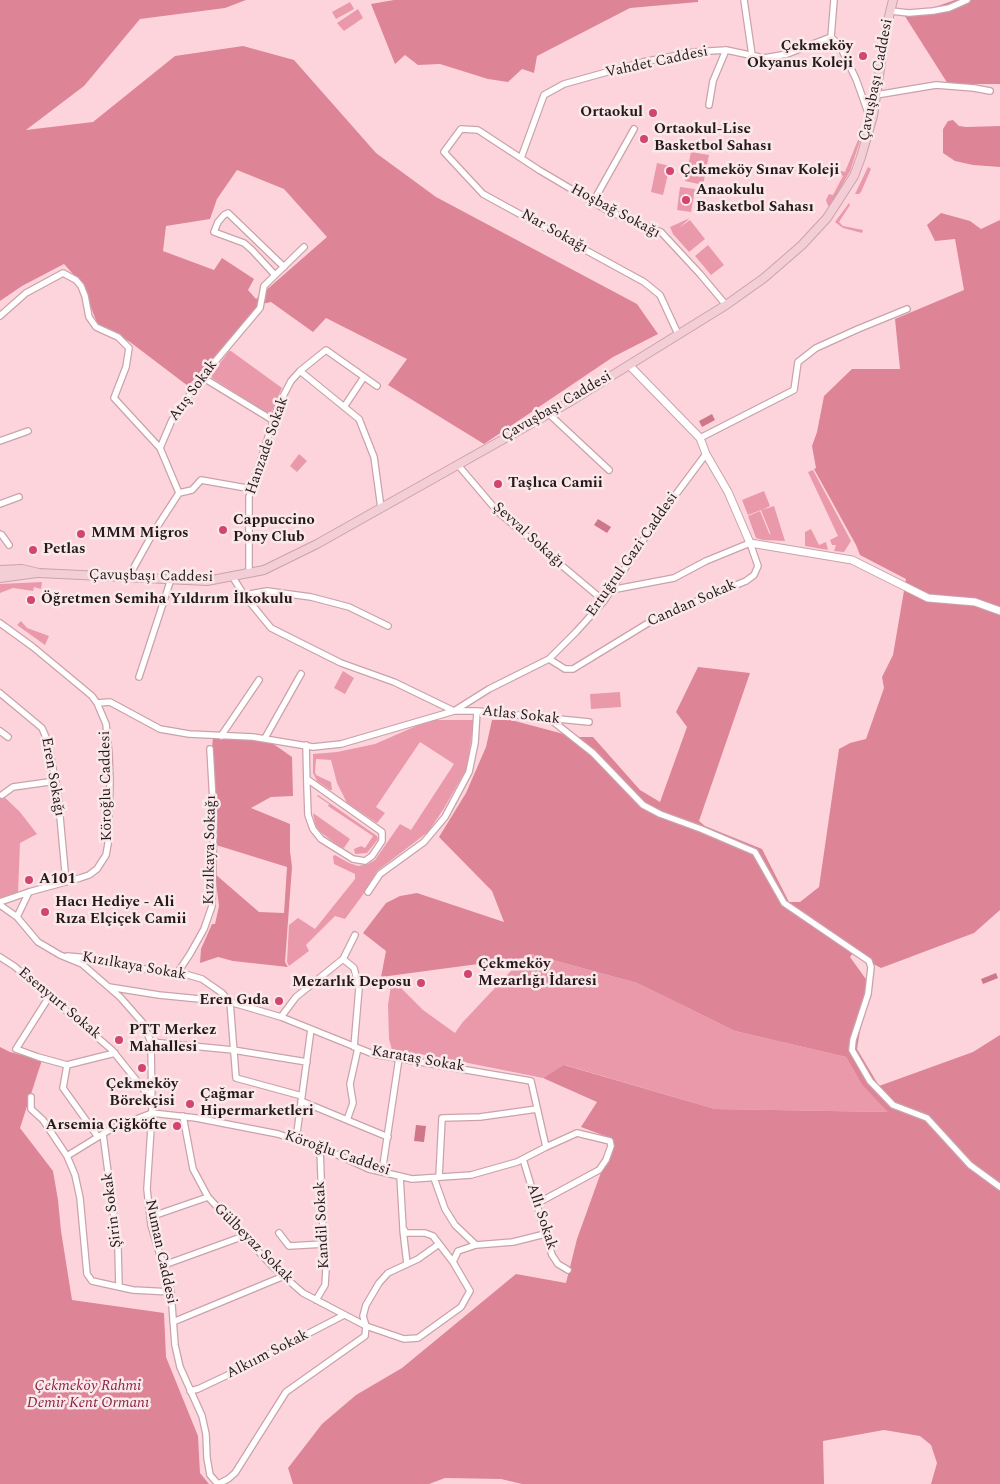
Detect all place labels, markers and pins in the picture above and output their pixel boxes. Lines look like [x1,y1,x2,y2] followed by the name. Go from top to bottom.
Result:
[747,38,853,73] place label: Çekmeköy Okyanus Koleji
[857,50,869,62] marker: Çekmeköy Okyanus Koleji
[580,104,643,122] place label: Ortaokul
[647,107,659,119] marker: Ortaokul
[654,121,772,156] place label: Ortaokul-Lise Basketbol Sahası
[638,133,650,145] marker: Ortaokul-Lise Basketbol Sahası
[680,162,839,180] place label: Çekmeköy Sınav Koleji
[664,165,676,177] marker: Çekmeköy Sınav Koleji
[696,182,814,217] place label: Anaokulu Basketbol Sahası
[680,194,692,206] marker: Anaokulu Basketbol Sahası
[508,475,603,493] place label: Taşlıca Camii
[492,478,504,490] marker: Taşlıca Camii
[233,512,315,547] place label: Cappuccino Pony Club
[217,524,229,536] marker: Cappuccino Pony Club
[91,525,189,543] place label: MMM Migros
[75,528,87,540] marker: MMM Migros
[43,541,85,559] place label: Petlas
[27,544,39,556] marker: Petlas
[41,591,293,609] place label: Öğretmen Semiha Yıldırım İlkokulu
[25,594,37,606] marker: Öğretmen Semiha Yıldırım İlkokulu
[39,871,76,889] place label: A101
[23,874,35,886] marker: A101
[55,894,186,929] place label: Hacı Hediye - Ali Rıza Elçiçek Camii
[39,906,51,918] marker: Hacı Hediye - Ali Rıza Elçiçek Camii
[478,956,597,991] place label: Çekmeköy Mezarlığı İdaresi
[462,968,474,980] marker: Çekmeköy Mezarlığı İdaresi
[292,974,411,992] place label: Mezarlık Deposu
[415,977,427,989] marker: Mezarlık Deposu
[199,992,269,1010] place label: Eren Gıda
[273,995,285,1007] marker: Eren Gıda
[129,1022,217,1057] place label: PTT Merkez Mahallesi
[113,1034,125,1046] marker: PTT Merkez Mahallesi
[136,1062,148,1074] marker: Çekmeköy Börekçisi
[106,1076,178,1111] place label: Çekmeköy Börekçisi
[200,1086,314,1121] place label: Çağmar Hipermarketleri
[184,1098,196,1110] marker: Çağmar Hipermarketleri
[46,1117,167,1135] place label: Arsemia Çiğköfte
[171,1120,183,1132] marker: Arsemia Çiğköfte

